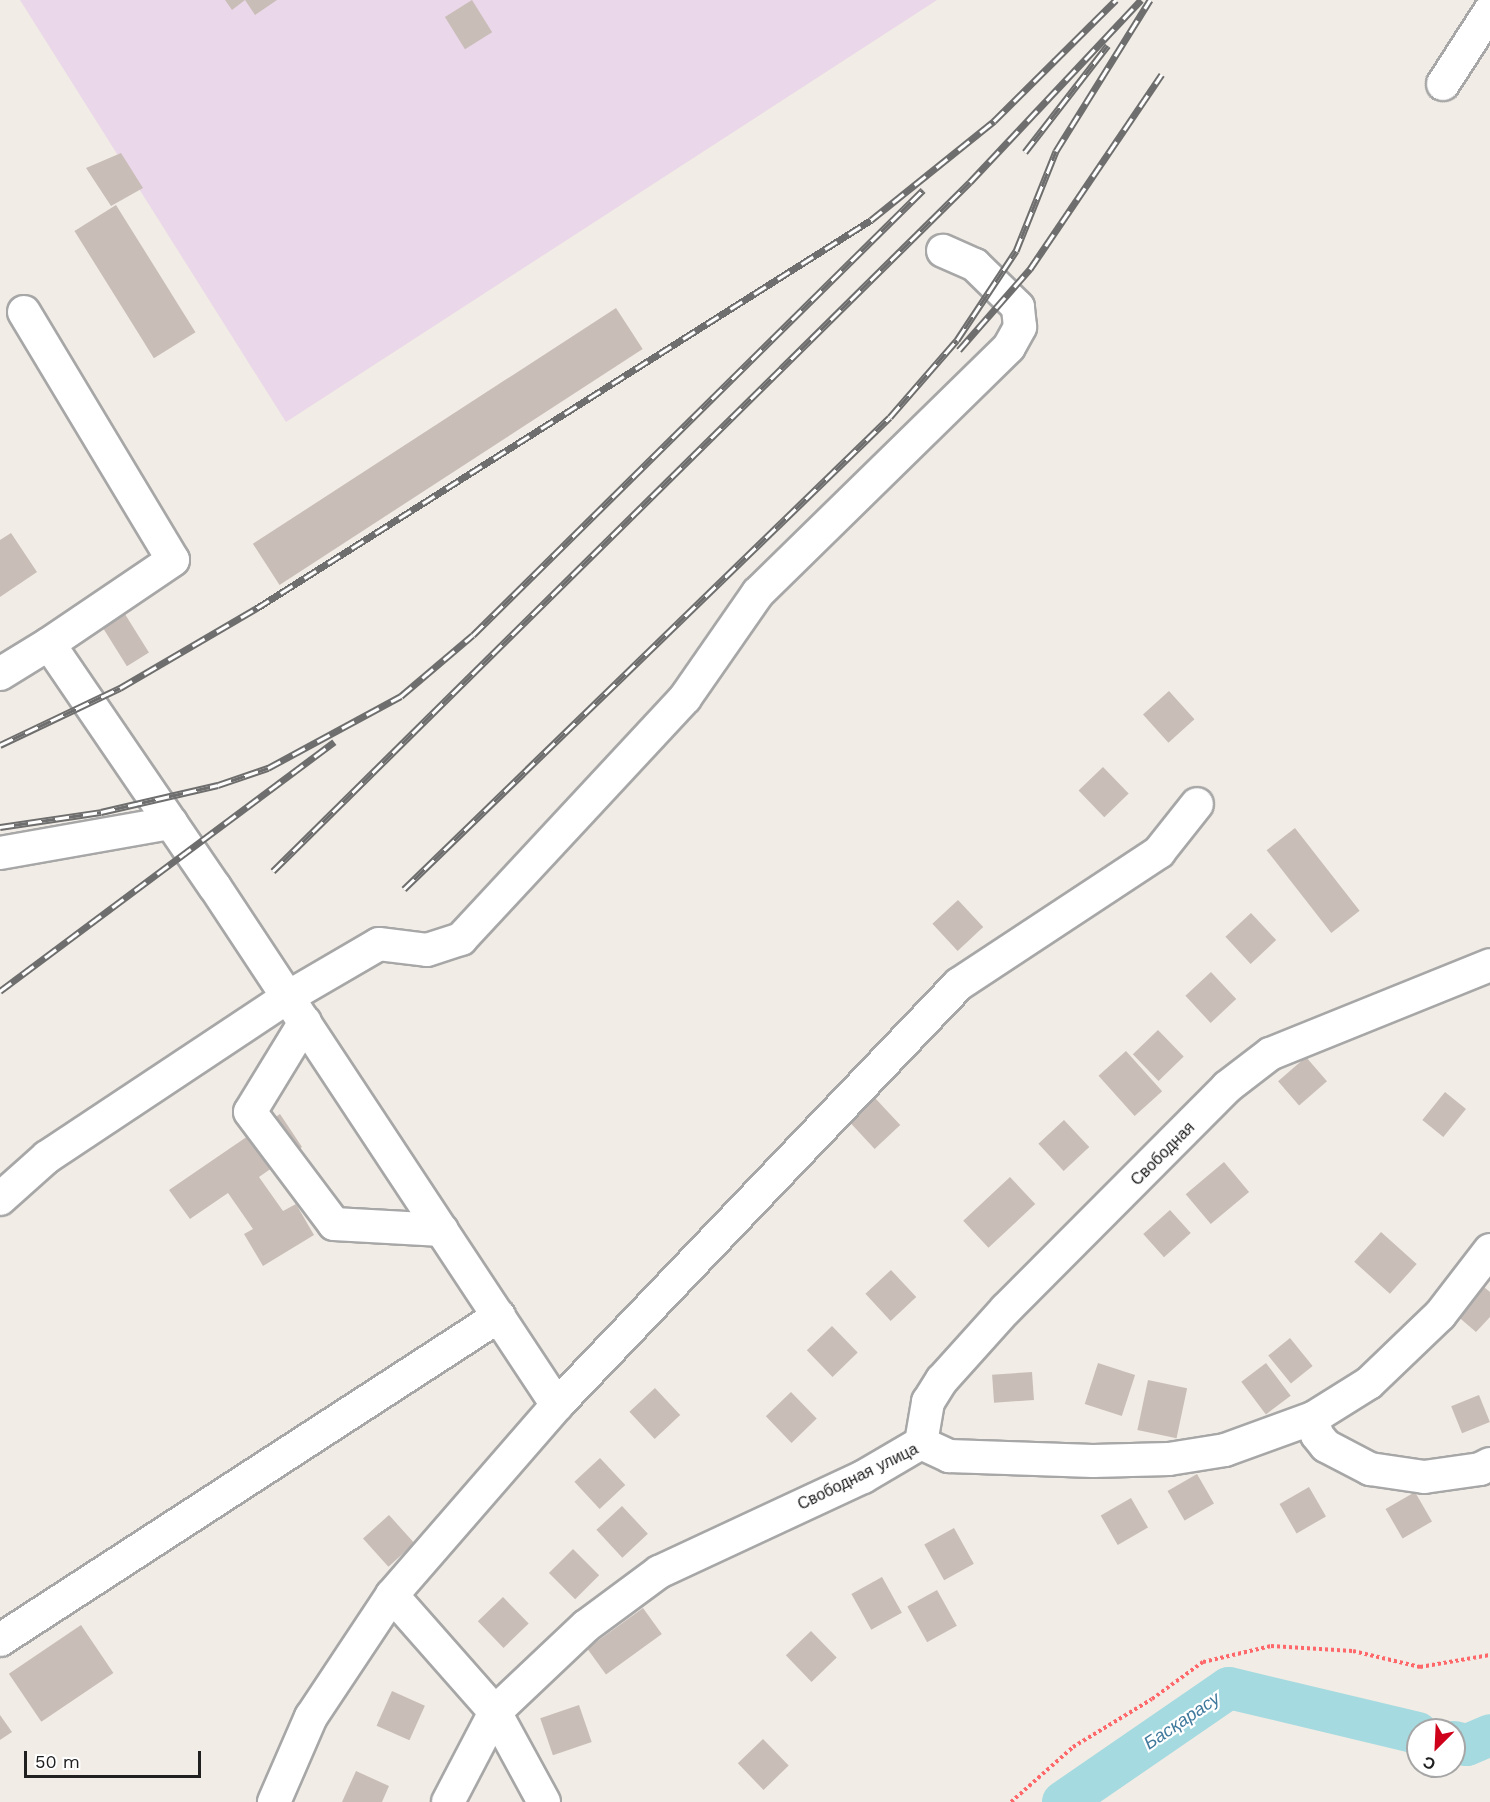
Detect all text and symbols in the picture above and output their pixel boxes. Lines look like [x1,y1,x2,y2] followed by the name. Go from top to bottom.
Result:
[1127,1118,1199,1190] street label: Свободная
[795,1440,921,1514] street label: Свободная улица
[1140,1688,1224,1754] water label: Басқарасу
[1406,1718,1466,1778] north arrow
[27,1739,204,1777] scale bar
[35,1751,80,1772] text: 50 m
[1420,1752,1438,1774] text: С

